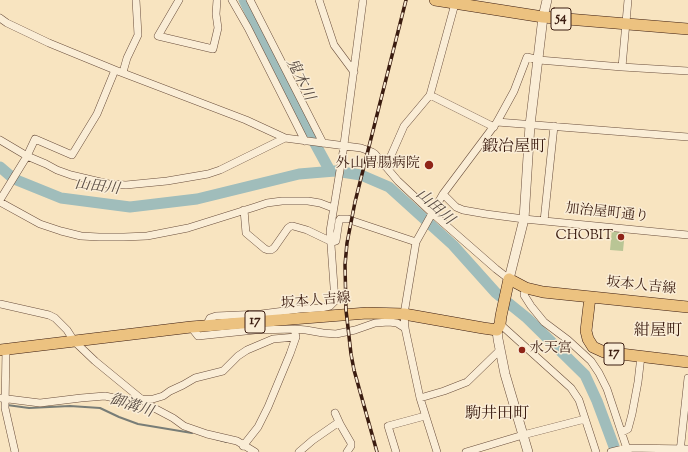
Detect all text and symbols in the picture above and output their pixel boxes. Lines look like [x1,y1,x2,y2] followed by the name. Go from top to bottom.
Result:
[551,8,571,30] road number: 54
[281,56,317,104] water label: 鬼木川
[482,138,546,158] district label: 鍛冶屋町
[336,157,420,173] place label: 外山胃腸病院
[423,159,435,171] marker: 外山胃腸病院
[74,176,120,200] water label: 山田川
[411,186,457,230] water label: 山田川
[564,201,650,227] street label: 加治屋町通り
[555,229,613,245] place label: CHOBIT
[616,232,626,242] marker: CHOBIT
[605,275,677,299] street label: 坂本人吉線
[280,291,352,313] street label: 坂本人吉線
[245,311,265,333] road number: 17
[634,322,682,342] district label: 紺屋町
[530,342,572,358] place label: 水天宮
[604,343,624,365] road number: 17
[517,345,527,355] marker: 水天宮
[107,391,155,423] water label: 御溝川
[465,405,529,425] district label: 駒井田町

